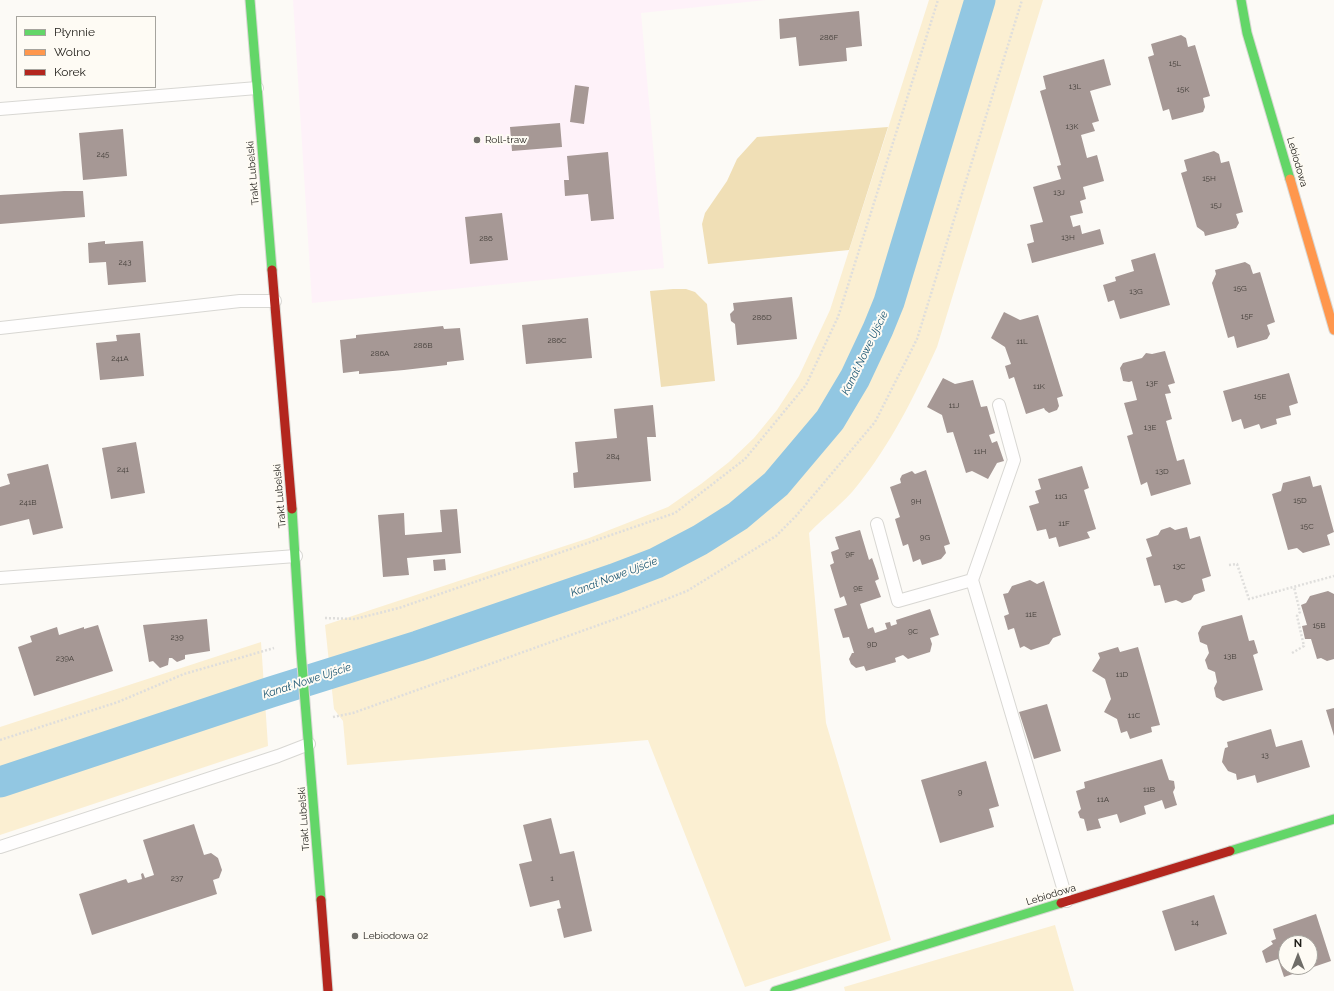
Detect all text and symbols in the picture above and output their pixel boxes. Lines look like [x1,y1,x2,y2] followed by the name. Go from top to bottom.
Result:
[16,16,156,88] legend
[54,25,95,39] text: Płynnie
[820,33,838,43] house number: 286F
[54,45,90,59] text: Wolno
[1169,59,1181,69] house number: 15L
[54,65,86,79] text: Korek
[1069,82,1081,92] house number: 13L
[1177,85,1189,95] house number: 15K
[1066,122,1078,132] house number: 13K
[485,134,527,146] place label: Roll-traw
[472,135,482,145] marker: Roll-traw
[1284,136,1310,188] street label: Lebiodowa
[244,141,262,205] street label: Trakt Lubelski
[97,150,109,160] house number: 245
[1202,174,1216,184] house number: 15H
[1053,188,1065,198] house number: 13J
[1210,201,1222,211] house number: 15J
[1061,233,1075,243] house number: 13H
[479,234,493,244] house number: 286
[119,258,131,268] house number: 243
[1233,284,1247,294] house number: 15G
[1129,287,1143,297] house number: 13G
[839,309,891,397] water label: Kanał Nowe Ujście
[1241,312,1253,322] house number: 15F
[752,313,772,323] house number: 286D
[547,336,567,346] house number: 286C
[1016,337,1028,347] house number: 11L
[413,341,433,351] house number: 286B
[370,349,390,359] house number: 286A
[111,354,129,364] house number: 241A
[1146,379,1158,389] house number: 13F
[1033,382,1045,392] house number: 11K
[1254,392,1266,402] house number: 15E
[949,401,959,411] house number: 11J
[1144,423,1156,433] house number: 13E
[974,447,986,457] house number: 11H
[606,452,620,462] house number: 284
[271,464,289,528] street label: Trakt Lubelski
[117,465,129,475] house number: 241
[1155,467,1169,477] house number: 13D
[1055,492,1067,502] house number: 11G
[1293,496,1307,506] house number: 15D
[911,497,921,507] house number: 9H
[19,498,37,508] house number: 241B
[1058,519,1070,529] house number: 11F
[1300,522,1314,532] house number: 15C
[920,533,930,543] house number: 9G
[845,550,855,560] house number: 9F
[569,554,659,600] water label: Kanał Nowe Ujście
[1172,562,1186,572] house number: 13C
[853,584,863,594] house number: 9E
[1025,610,1037,620] house number: 11E
[1312,621,1326,631] house number: 15B
[908,627,918,637] house number: 9C
[170,633,184,643] house number: 239
[867,640,877,650] house number: 9D
[1223,652,1237,662] house number: 13B
[56,654,74,664] house number: 239A
[261,661,353,701] water label: Kanał Nowe Ujście
[1116,670,1128,680] house number: 11D
[1128,711,1140,721] house number: 11C
[1261,751,1269,761] house number: 13
[1143,785,1155,795] house number: 11B
[296,787,312,851] street label: Trakt Lubelski
[958,788,962,798] house number: 9
[1097,795,1109,805] house number: 11A
[171,874,183,884] house number: 237
[550,874,554,884] house number: 1
[1025,882,1077,908] street label: Lebiodowa
[1191,918,1199,928] house number: 14
[363,930,428,942] place label: Lebiodowa 02
[350,931,360,941] marker: Lebiodowa 02
[1278,935,1318,975] north arrow
[1294,937,1302,950] text: N

